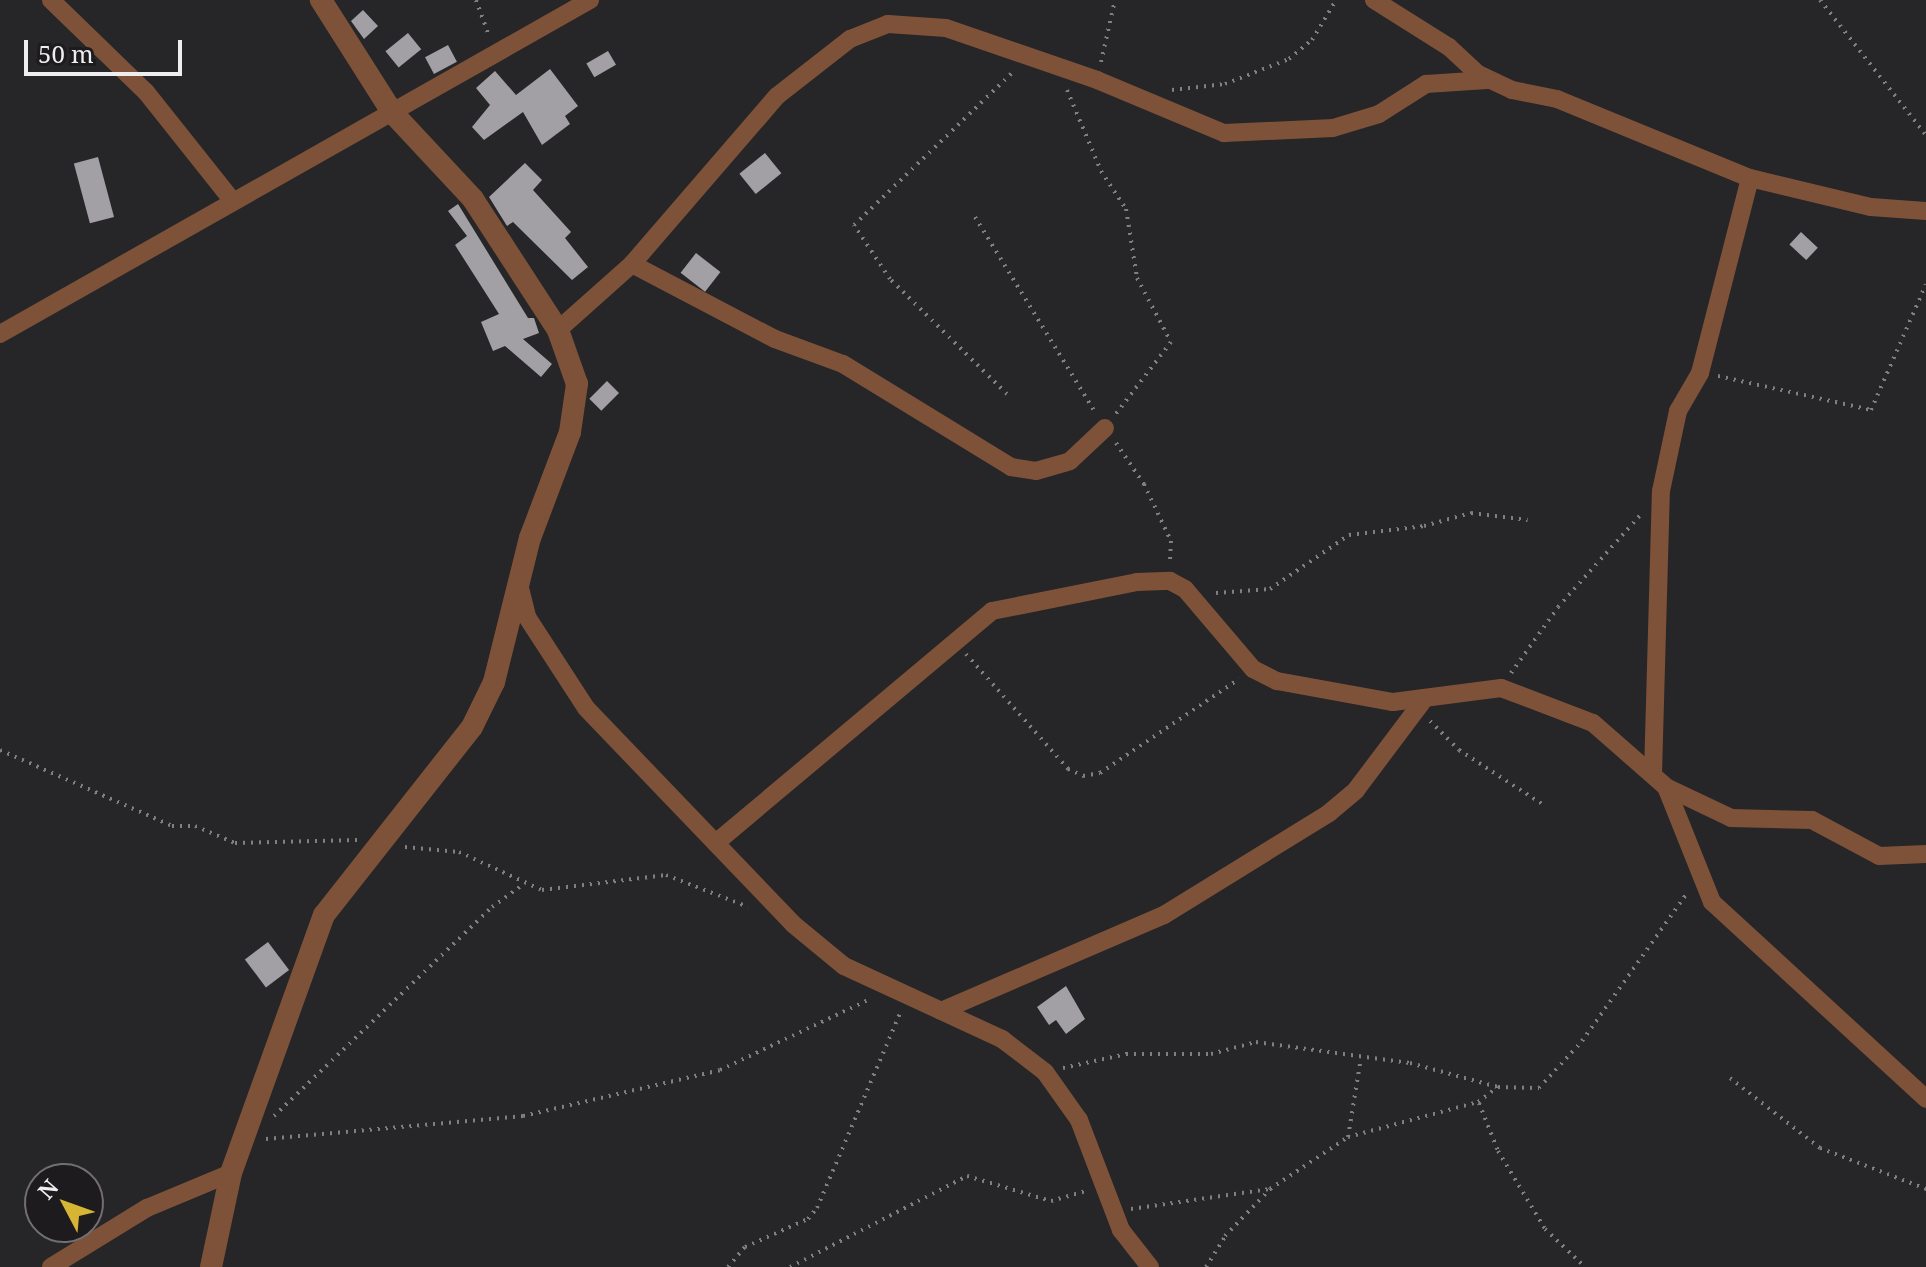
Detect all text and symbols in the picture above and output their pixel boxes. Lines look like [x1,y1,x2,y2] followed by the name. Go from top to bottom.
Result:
[28,24,186,74] scale bar
[38,37,94,70] text: 50 m
[24,1163,104,1243] north arrow
[30,1172,64,1205] text: N

